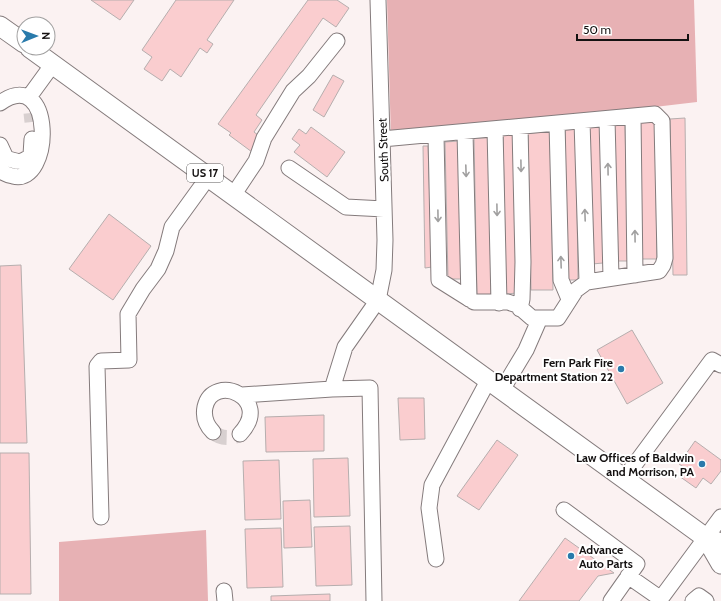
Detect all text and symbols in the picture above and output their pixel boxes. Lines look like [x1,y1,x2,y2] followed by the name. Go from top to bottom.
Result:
[16,16,56,56] north arrow
[577,16,688,42] scale bar
[583,22,611,37] text: 50 m
[39,32,53,40] text: N
[374,118,392,182] street label: South Street
[517,159,525,172] one-way arrow
[604,163,612,176] one-way arrow
[187,164,223,182] road number: US 17
[462,164,470,177] one-way arrow
[493,203,501,216] one-way arrow
[434,209,442,222] one-way arrow
[581,209,589,222] one-way arrow
[631,230,639,243] one-way arrow
[557,256,565,269] one-way arrow
[495,355,613,384] place label: Fern Park Fire Department Station 22
[616,364,626,374] marker: Fern Park Fire Department Station 22
[576,450,694,479] place label: Law Offices of Baldwin and Morrison, PA
[697,459,707,469] marker: Law Offices of Baldwin and Morrison, PA
[579,542,633,571] place label: Advance Auto Parts
[566,551,576,561] marker: Advance Auto Parts

